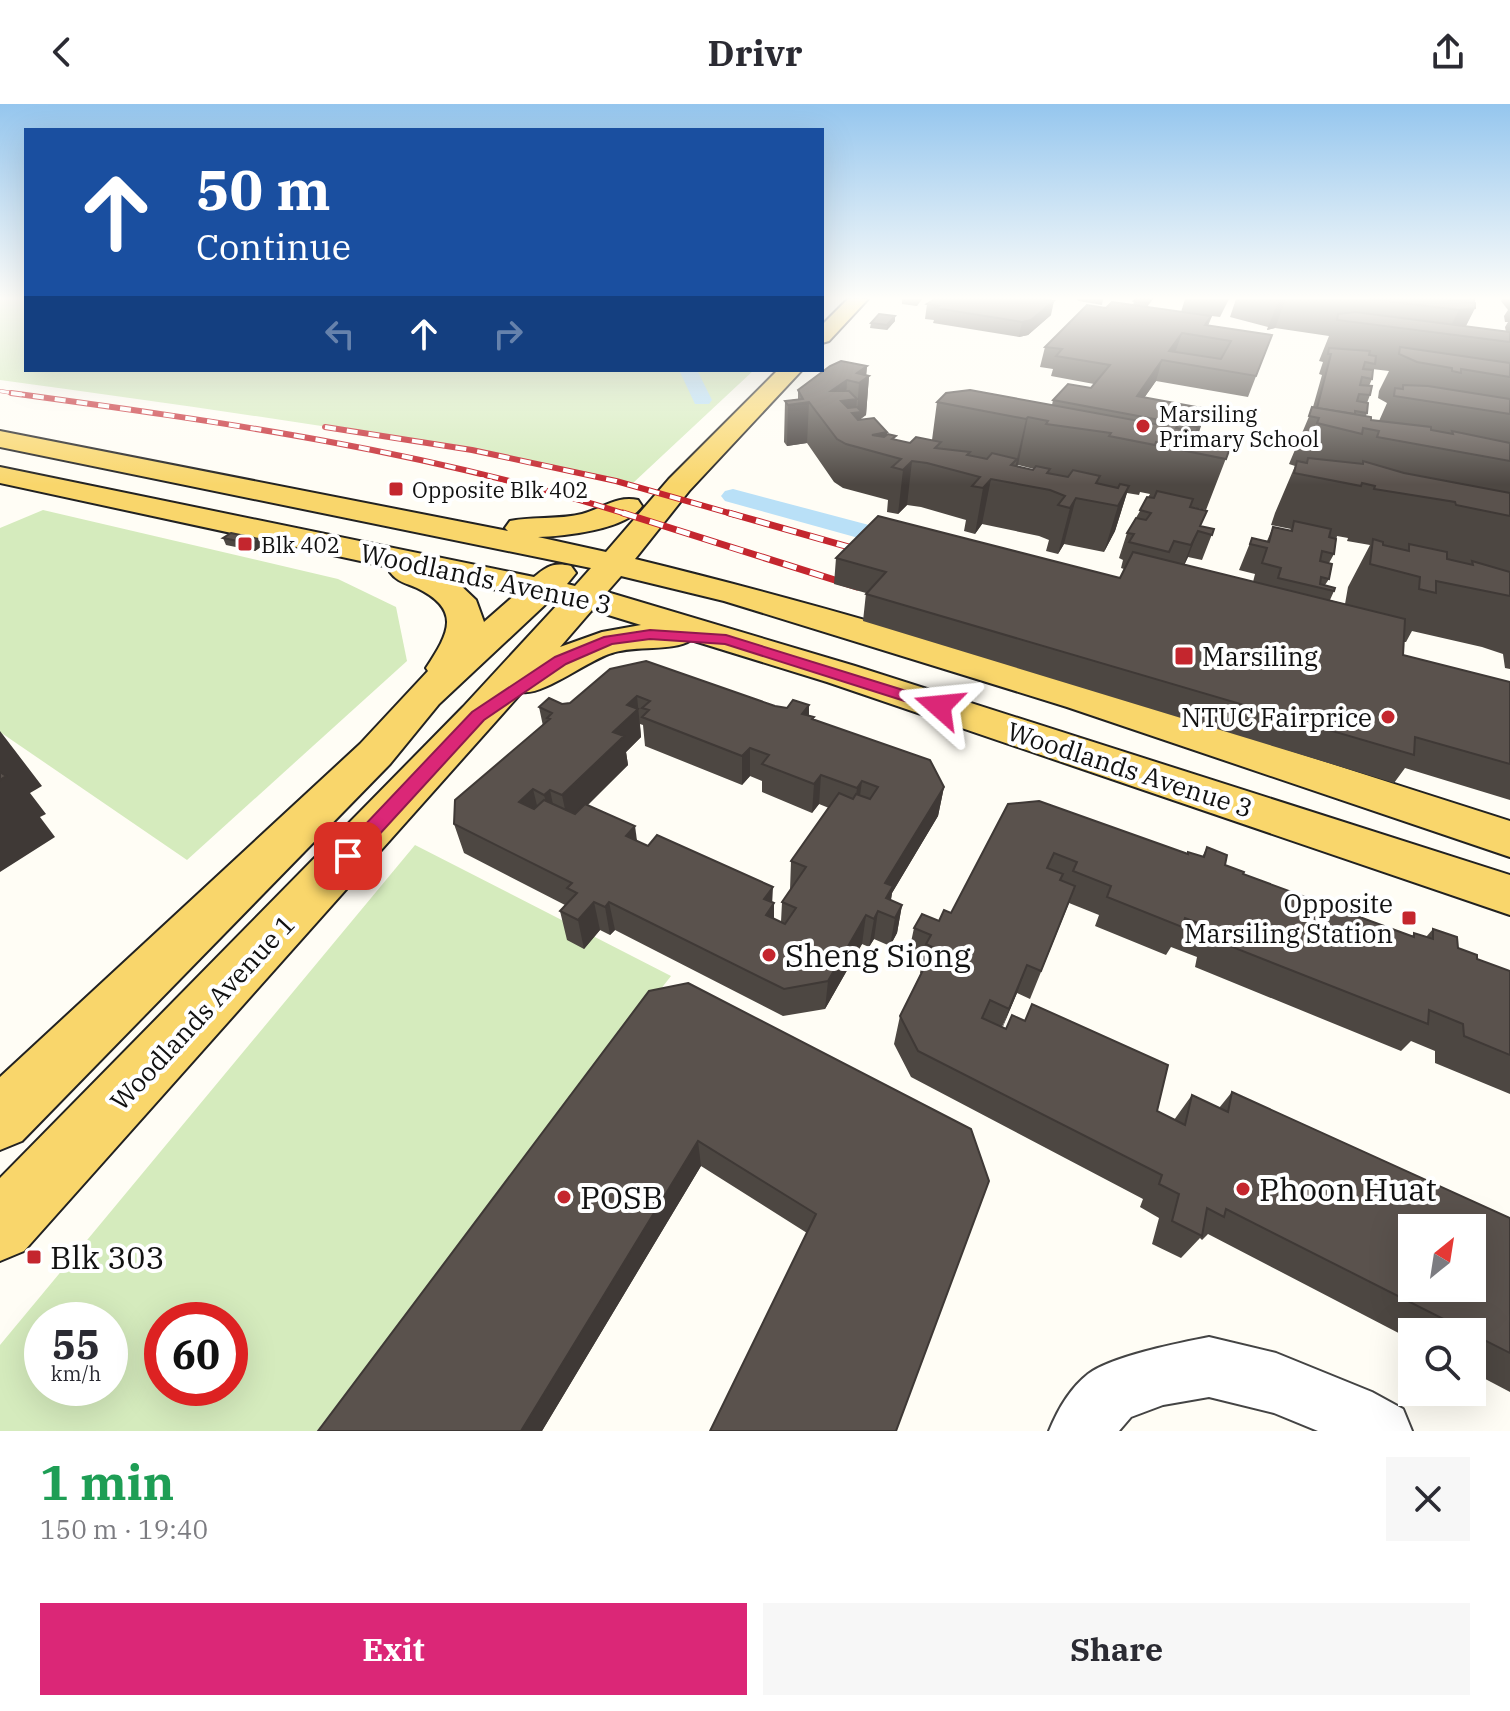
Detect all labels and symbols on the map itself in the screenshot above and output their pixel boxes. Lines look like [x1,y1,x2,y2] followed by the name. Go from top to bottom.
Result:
[1159,399,1319,453] place label: Marsiling Primary School
[1134,417,1152,435] marker: Marsiling Primary School
[412,475,589,504] place label: Opposite Blk 402
[387,480,405,498] marker: Opposite Blk 402
[261,530,340,559] place label: Blk 402
[236,535,254,553] marker: Blk 402
[357,535,615,621] street label: Woodlands Avenue 3
[1202,639,1318,673] place label: Marsiling
[1173,645,1195,667] marker: Marsiling
[897,664,981,748] position arrow
[1181,700,1372,734] place label: NTUC Fairprice
[1379,708,1397,726] marker: NTUC Fairprice
[1003,713,1257,825] street label: Woodlands Avenue 3
[314,822,382,890] pin
[1184,886,1393,950] place label: Opposite Marsiling Station
[102,907,302,1117] street label: Woodlands Avenue 1
[1400,909,1418,927] marker: Opposite Marsiling Station
[785,934,971,976] place label: Sheng Siong
[760,946,778,964] marker: Sheng Siong
[1259,1168,1437,1210] place label: Phoon Huat
[580,1176,663,1218] place label: POSB
[1234,1180,1252,1198] marker: Phoon Huat
[555,1188,573,1206] marker: POSB
[1398,1214,1486,1302] north arrow
[50,1236,165,1278] place label: Blk 303
[25,1248,43,1266] marker: Blk 303
[144,1302,248,1406] speed limit sign: 60

